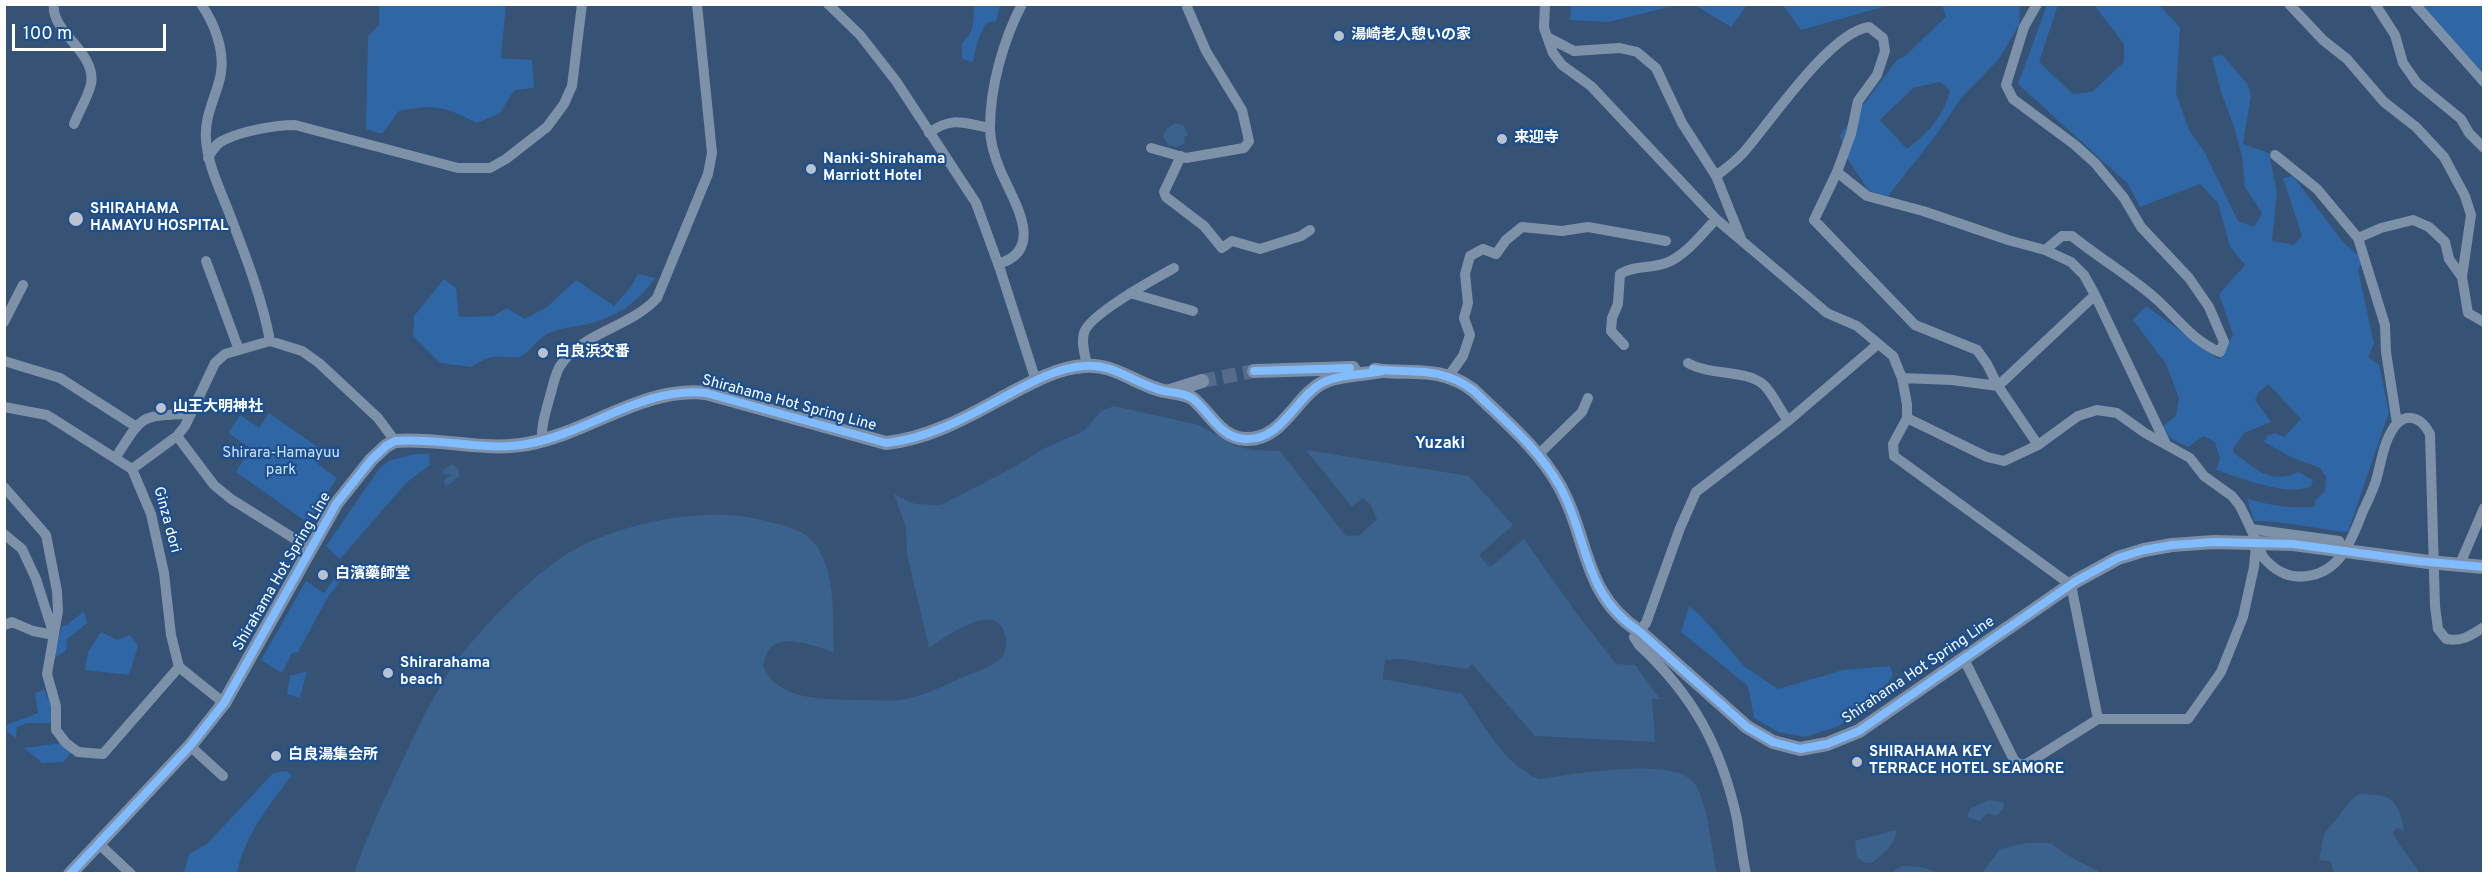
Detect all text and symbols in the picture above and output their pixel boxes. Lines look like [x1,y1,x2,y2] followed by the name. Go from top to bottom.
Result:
[15,12,170,50] scale bar
[23,23,72,46] text: 100 m
[1351,27,1471,45] place label: 湯崎老人憩いの家
[1332,29,1346,43] marker: 湯崎老人憩いの家
[1514,130,1559,148] place label: 来迎寺
[1495,132,1509,146] marker: 来迎寺
[823,151,945,186] place label: Nanki-Shirahama Marriott Hotel
[804,162,818,176] marker: Nanki-Shirahama Marriott Hotel
[90,201,229,236] place label: SHIRAHAMA HAMAYU HOSPITAL
[67,210,85,228] marker: SHIRAHAMA HAMAYU HOSPITAL
[555,344,630,362] place label: 白良浜交番
[536,346,550,360] marker: 白良浜交番
[700,372,878,436] street label: Shirahama Hot Spring Line
[173,399,263,417] place label: 山王大明神社
[154,401,168,415] marker: 山王大明神社
[1415,435,1465,455] district label: Yuzaki
[222,445,340,480] park label: Shirara-Hamayuu park
[149,485,183,555] street label: Ginza dori
[230,490,336,654] street label: Shirahama Hot Spring Line
[335,566,410,584] place label: 白濱藥師堂
[316,568,330,582] marker: 白濱藥師堂
[1839,613,1999,729] street label: Shirahama Hot Spring Line
[400,655,490,690] place label: Shirarahama beach
[381,666,395,680] marker: Shirarahama beach
[1869,744,2064,779] place label: SHIRAHAMA KEY TERRACE HOTEL SEAMORE
[288,747,378,765] place label: 白良湯集会所
[269,749,283,763] marker: 白良湯集会所
[1850,755,1864,769] marker: SHIRAHAMA KEY TERRACE HOTEL SEAMORE

